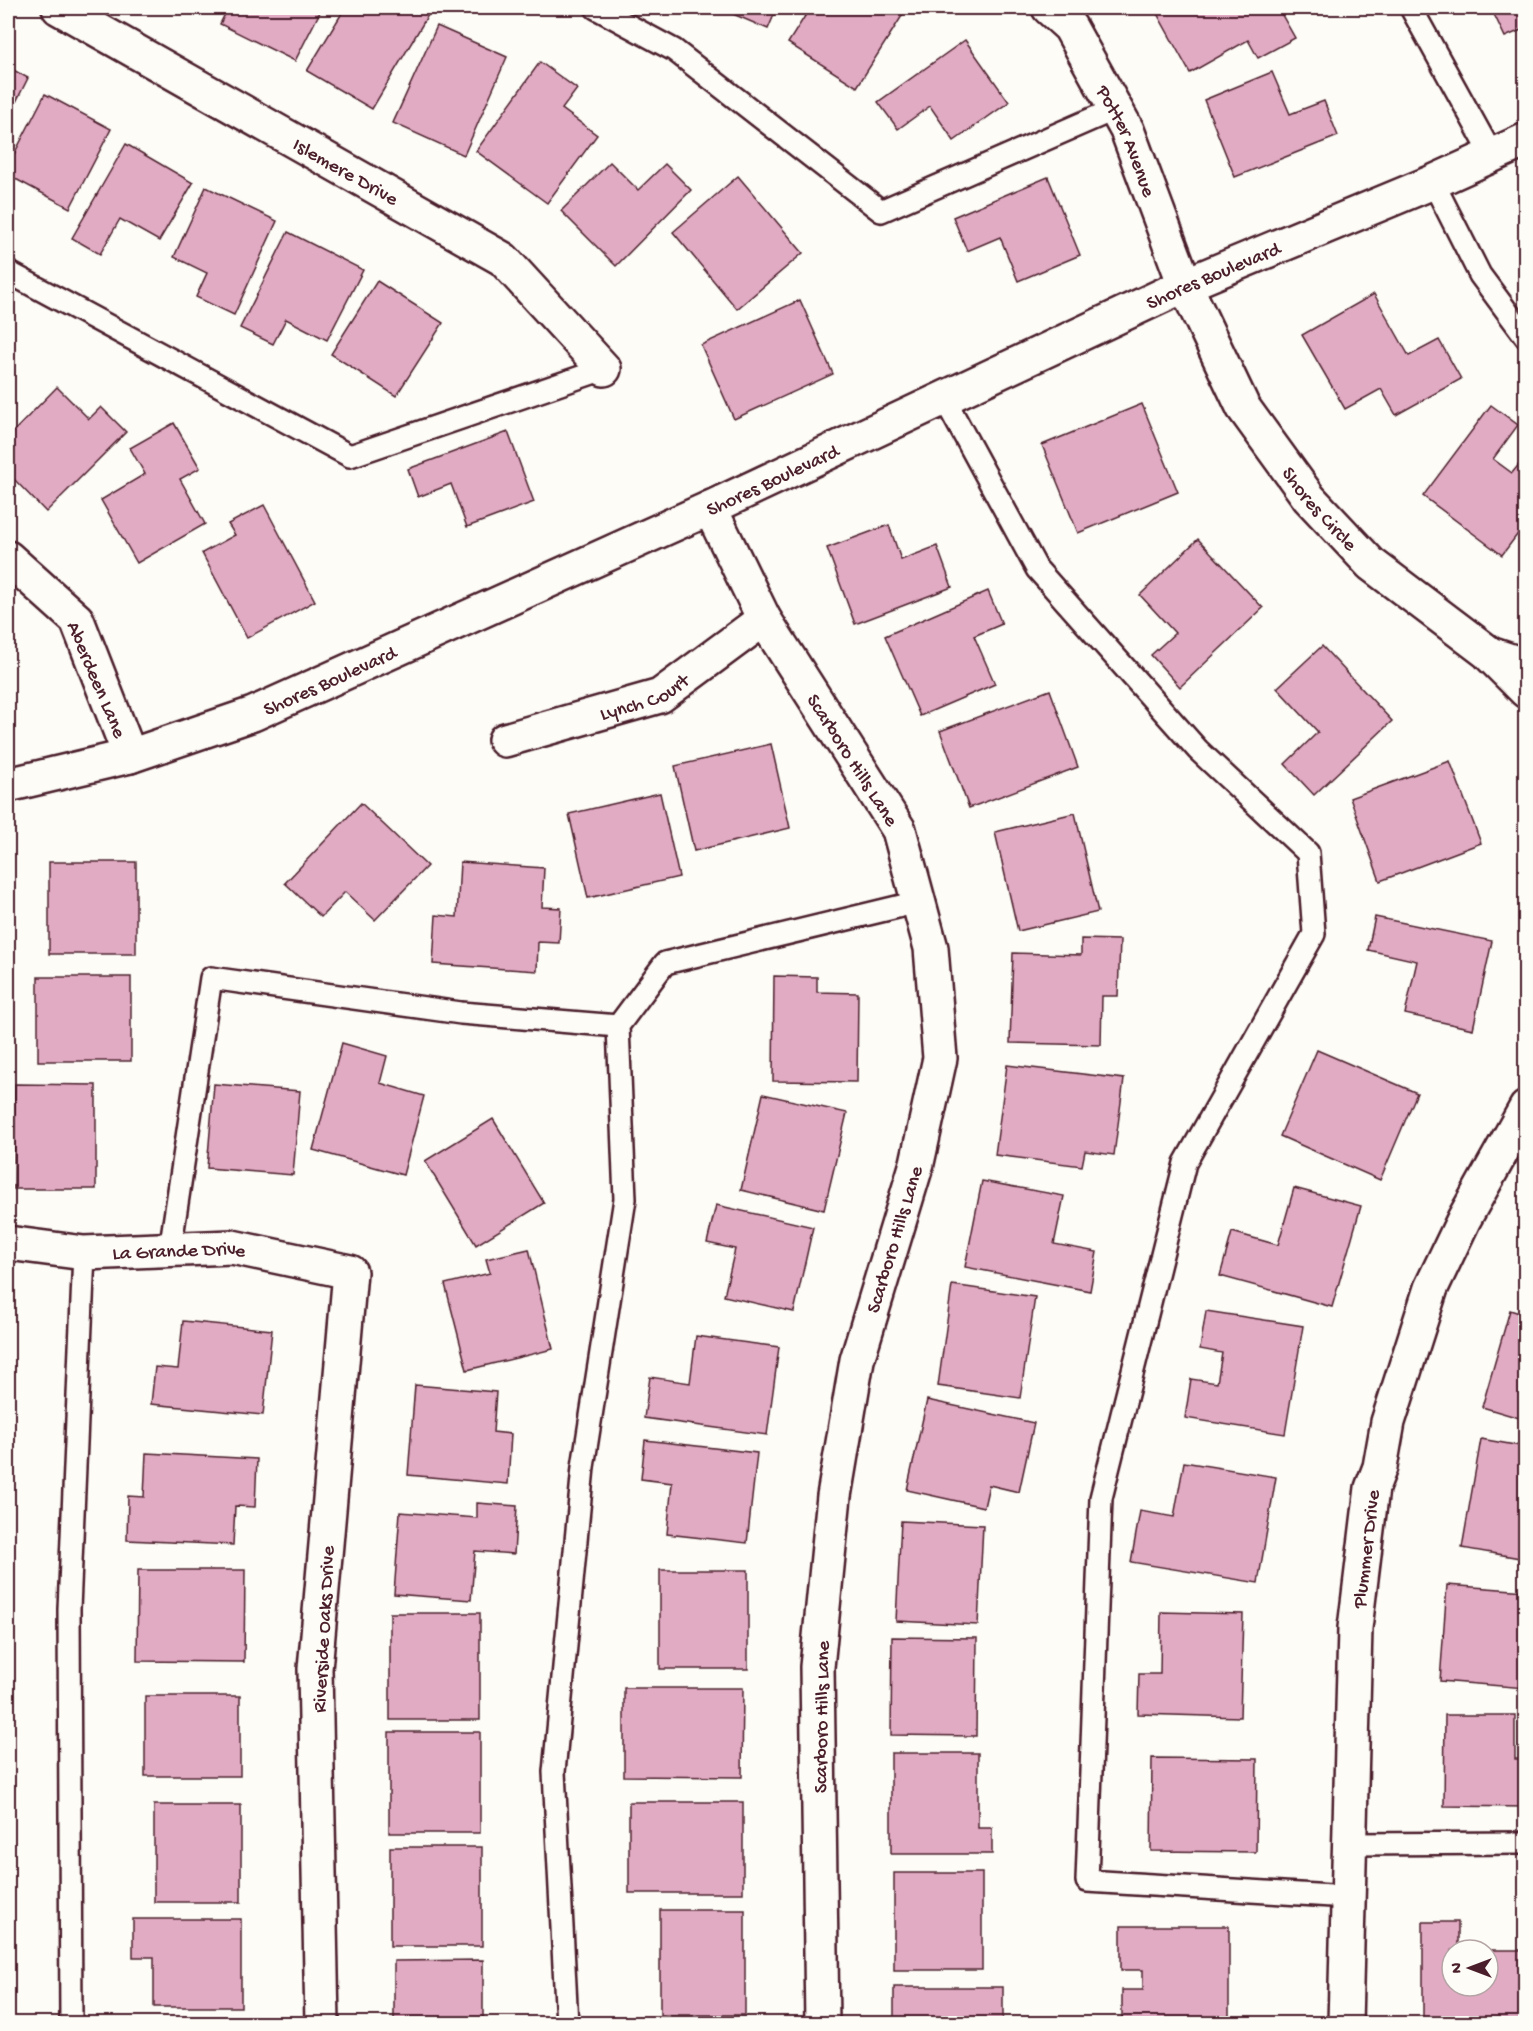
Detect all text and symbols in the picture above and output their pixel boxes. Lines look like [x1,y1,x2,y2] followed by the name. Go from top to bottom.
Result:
[1089,81,1159,201] street label: Potter Avenue
[288,135,402,213] street label: Islemere Drive
[1143,238,1286,316] street label: Shores Boulevard
[704,440,845,523] street label: Shores Boulevard
[1275,463,1361,557] street label: Shores Circle
[60,619,130,743] street label: Aberdeen Lane
[261,642,403,723] street label: Shores Boulevard
[598,669,696,728] street label: Lynch Court
[800,691,902,832] street label: Scarboro Hills Lane
[863,1163,930,1316] street label: Scarboro Hills Lane
[112,1239,248,1267] street label: La Grande Drive
[1349,1488,1387,1611] street label: Plummer Drive
[310,1544,341,1713] street label: Riverside Oaks Drive
[811,1640,836,1793] street label: Scarboro Hills Lane
[1440,1938,1500,1998] north arrow
[1449,1962,1468,1973] text: N

